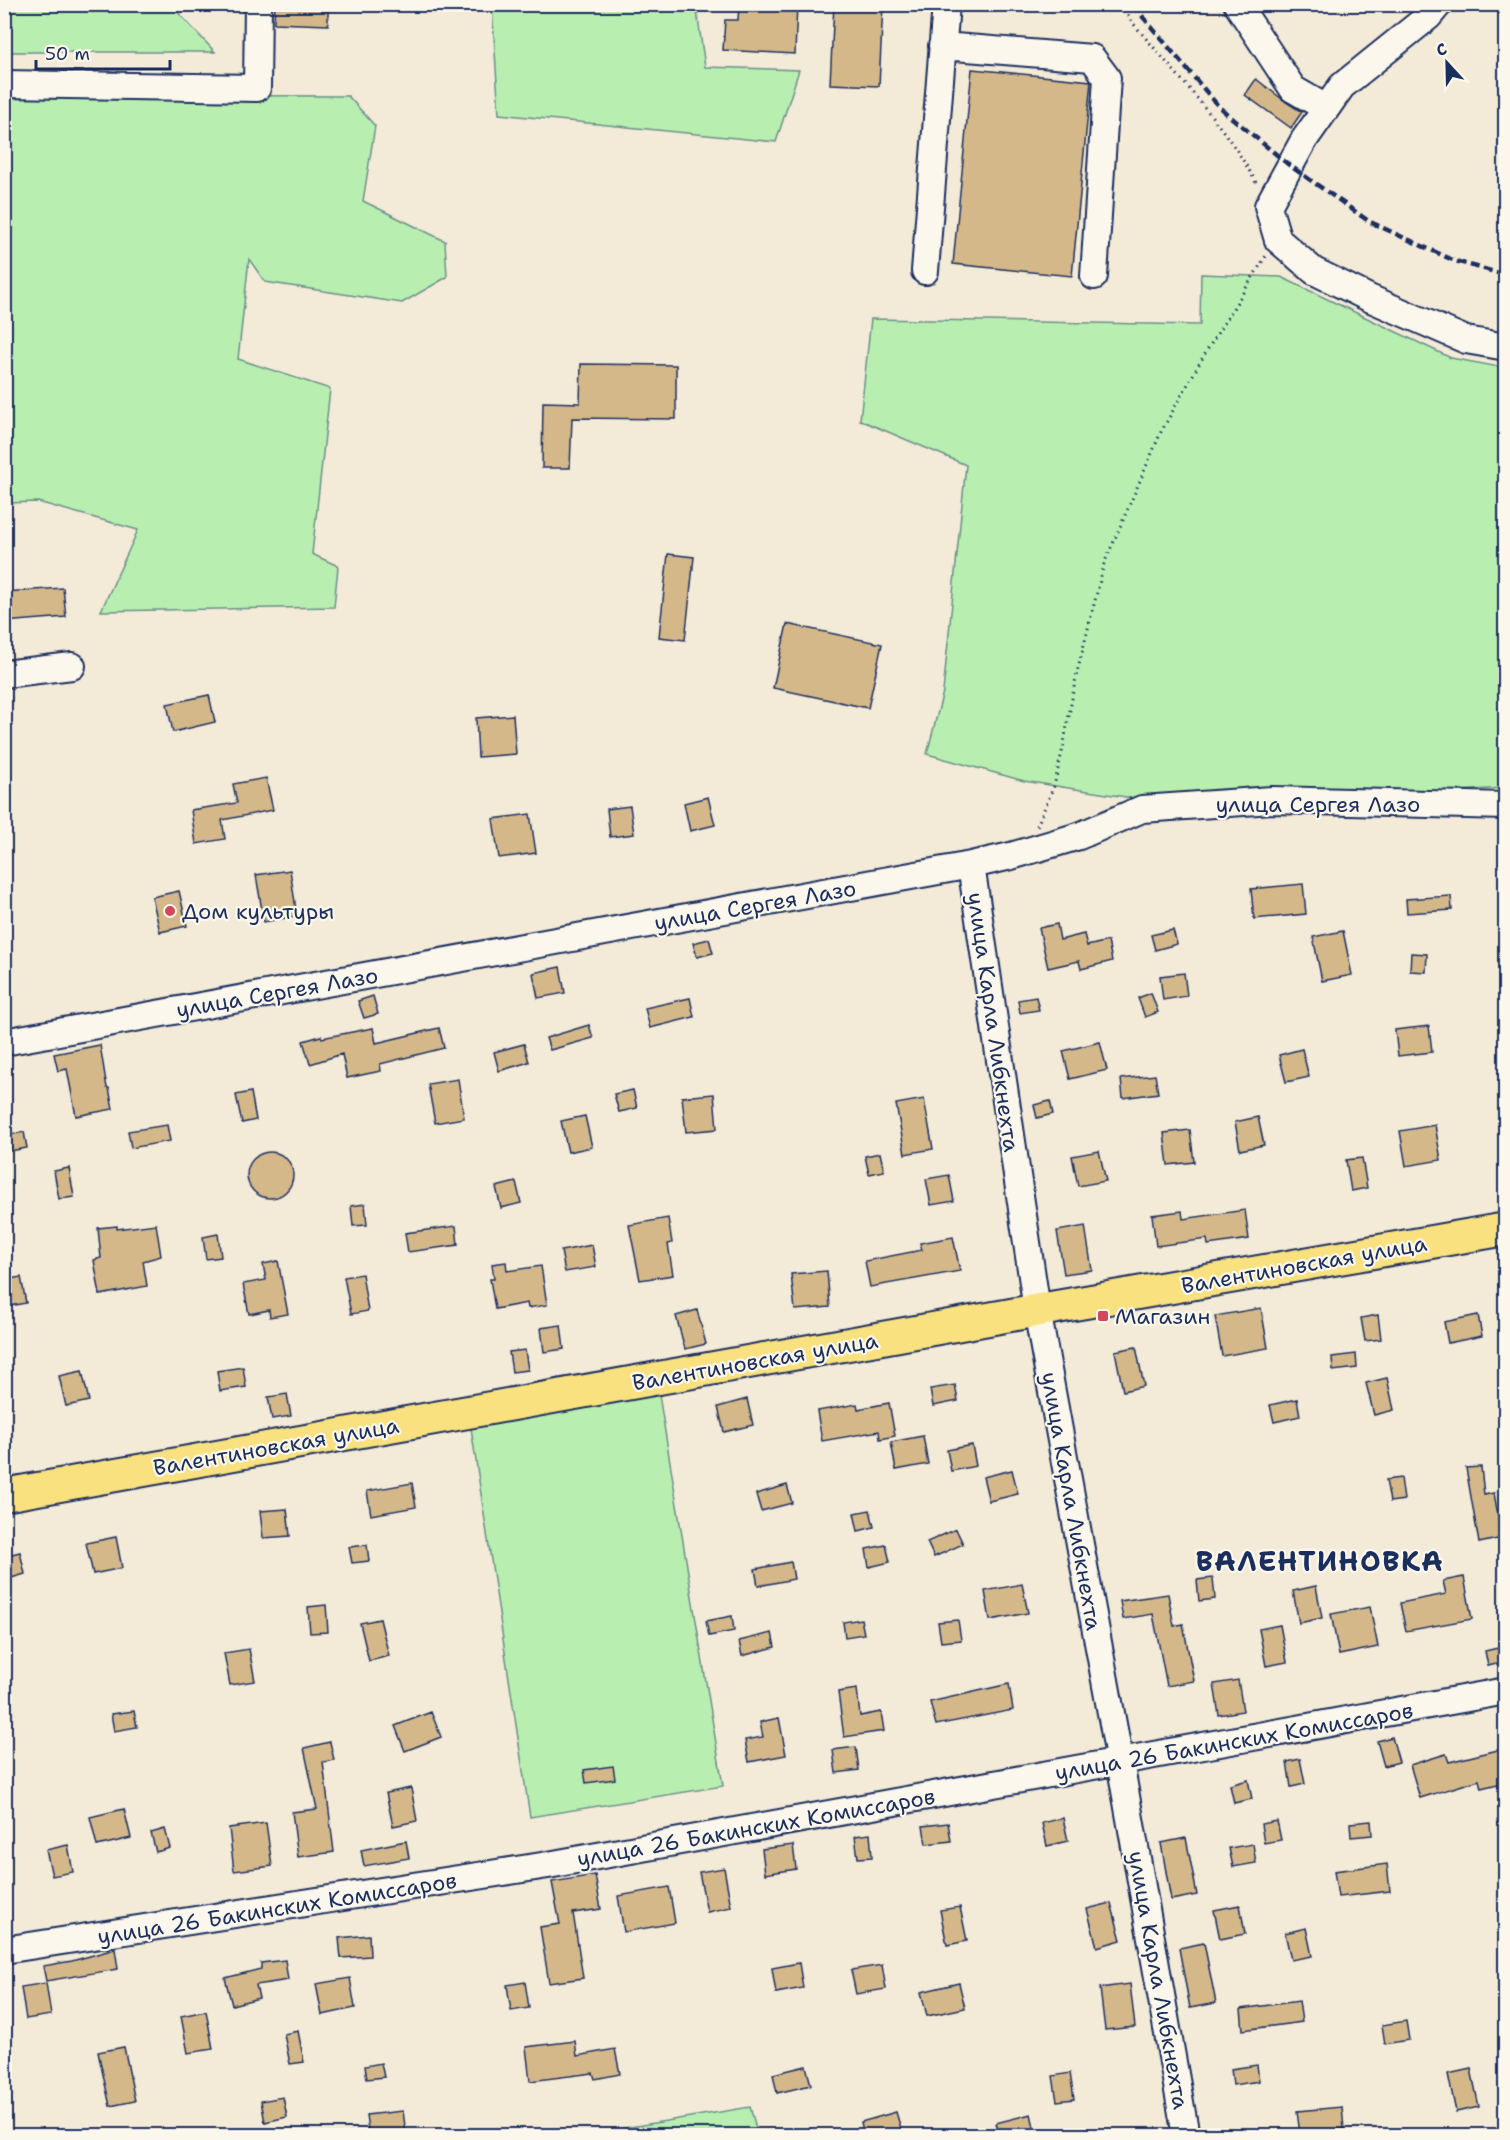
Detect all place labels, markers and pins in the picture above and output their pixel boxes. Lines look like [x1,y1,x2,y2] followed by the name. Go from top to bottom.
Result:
[182,897,334,926] place label: Дом культуры
[163,904,177,918] marker: Дом культуры
[1115,1302,1211,1331] place label: Магазин
[1096,1309,1110,1323] marker: Магазин

